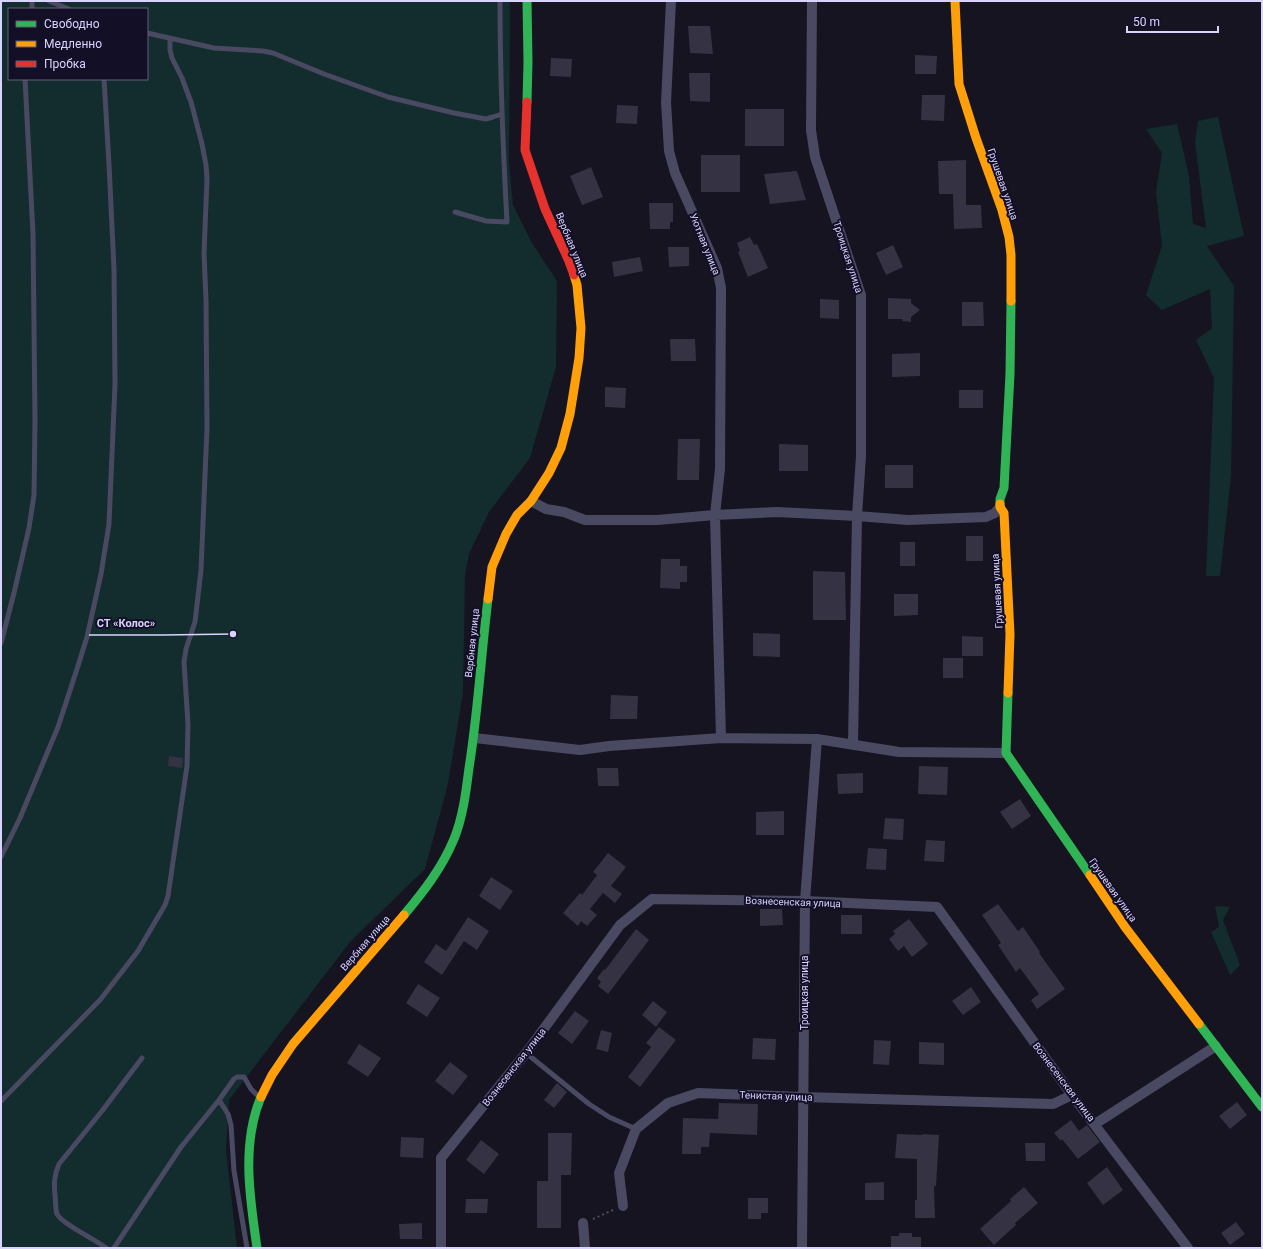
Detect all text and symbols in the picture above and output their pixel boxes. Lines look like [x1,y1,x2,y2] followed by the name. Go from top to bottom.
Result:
[8,8,148,80] legend
[1127,8,1218,34] scale bar
[1133,15,1160,29] text: 50 m
[44,17,100,31] text: Свободно
[44,37,102,51] text: Медленно
[44,57,86,71] text: Пробка
[986,147,1020,221] street label: Грушевая улица
[554,211,590,279] street label: Вербная улица
[688,212,722,276] street label: Уютная улица
[831,220,865,294] street label: Троицкая улица
[990,553,1004,629] street label: Грушевая улица
[463,608,481,678] street label: Вербная улица
[89,612,163,635] callout: СТ «Колос»
[97,617,156,630] text: СТ «Колос»
[1087,856,1139,924] street label: Грушевая улица
[745,895,841,909] street label: Вознесенская улица
[338,913,392,973] street label: Вербная улица
[799,956,810,1030] street label: Троицкая улица
[480,1026,548,1108] street label: Вознесенская улица
[1031,1040,1097,1124] street label: Вознесенская улица
[739,1089,813,1103] street label: Тенистая улица

